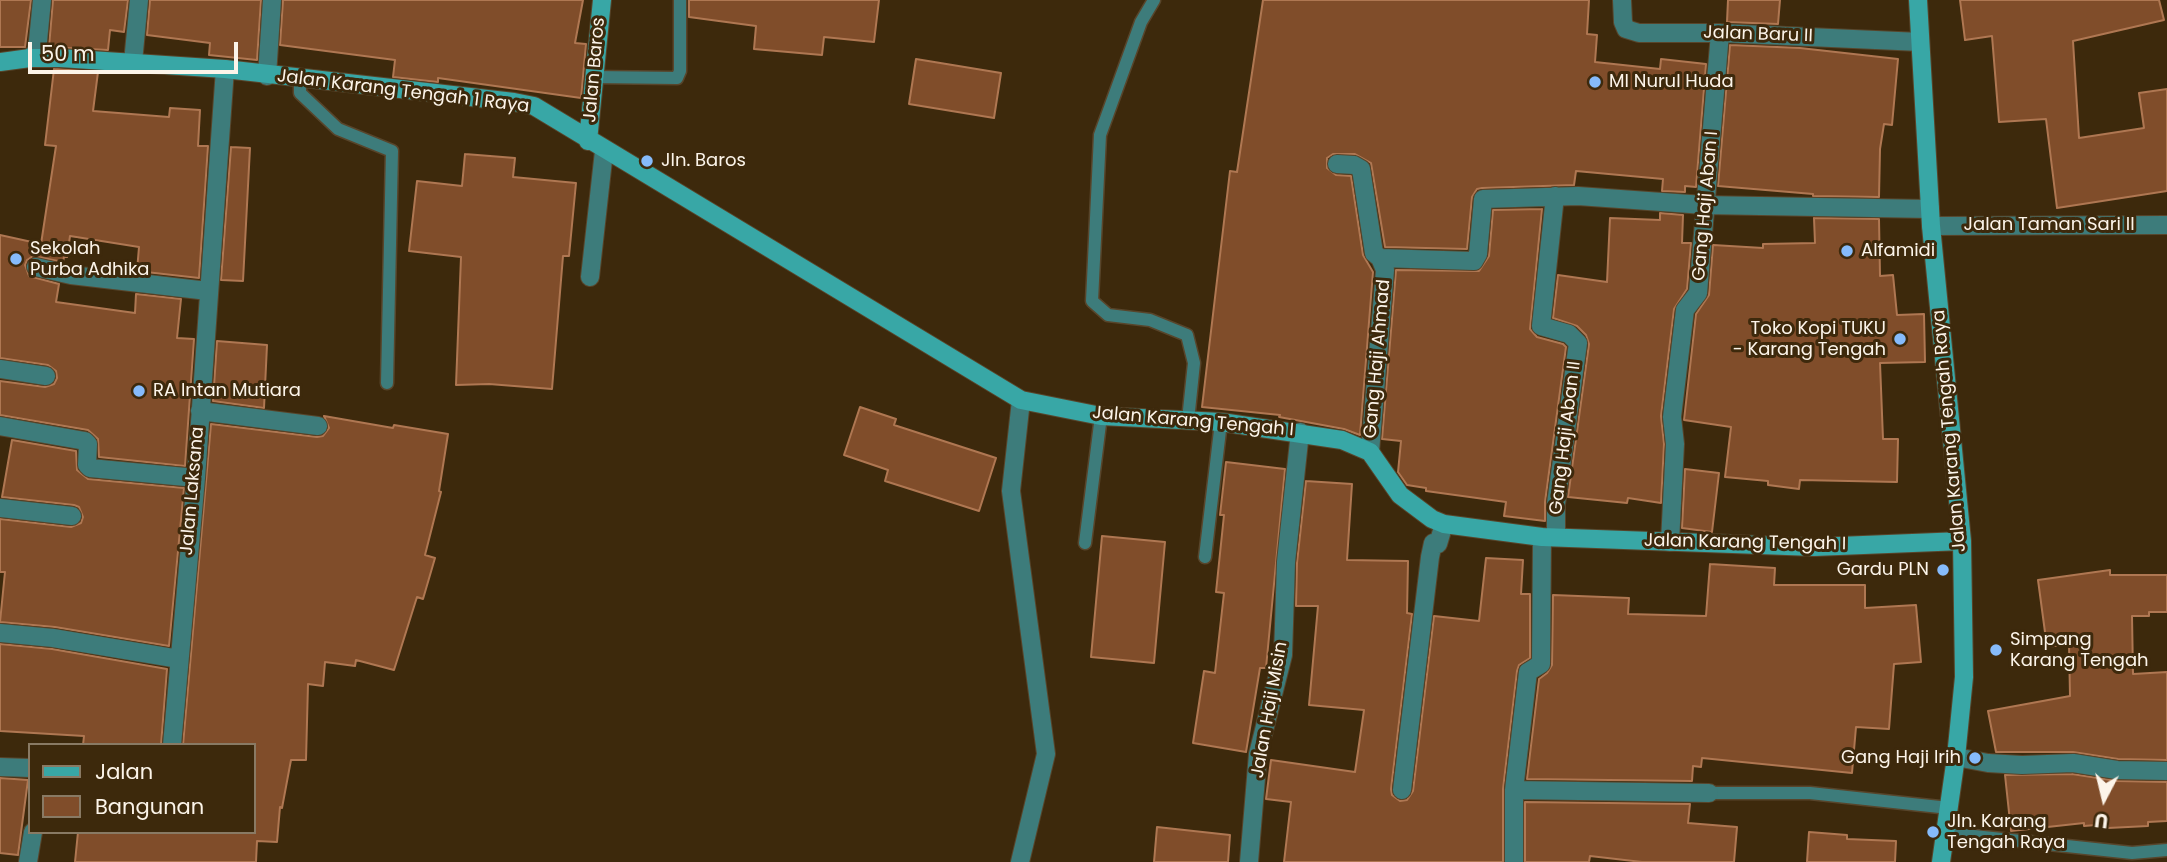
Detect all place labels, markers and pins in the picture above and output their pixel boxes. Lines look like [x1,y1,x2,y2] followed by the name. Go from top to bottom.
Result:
[1609,71,1734,93] place label: MI Nurul Huda
[1587,74,1603,90] marker: MI Nurul Huda
[661,150,746,172] place label: Jln. Baros
[639,153,655,169] marker: Jln. Baros
[30,238,149,280] place label: Sekolah Purba Adhika
[1861,240,1935,262] place label: Alfamidi
[1839,243,1855,259] marker: Alfamidi
[8,251,24,267] marker: Sekolah Purba Adhika
[1733,318,1886,360] place label: Toko Kopi TUKU - Karang Tengah
[1892,331,1908,347] marker: Toko Kopi TUKU - Karang Tengah
[153,380,301,402] place label: RA Intan Mutiara
[131,383,147,399] marker: RA Intan Mutiara
[1837,559,1929,581] place label: Gardu PLN
[1935,562,1951,578] marker: Gardu PLN
[2010,629,2149,672] place label: Simpang Karang Tengah
[1988,642,2004,658] marker: Simpang Karang Tengah
[1841,747,1961,769] place label: Gang Haji Irih
[1967,750,1983,766] marker: Gang Haji Irih
[1947,811,2065,854] place label: Jln. Karang Tengah Raya
[1925,824,1941,840] marker: Jln. Karang Tengah Raya

